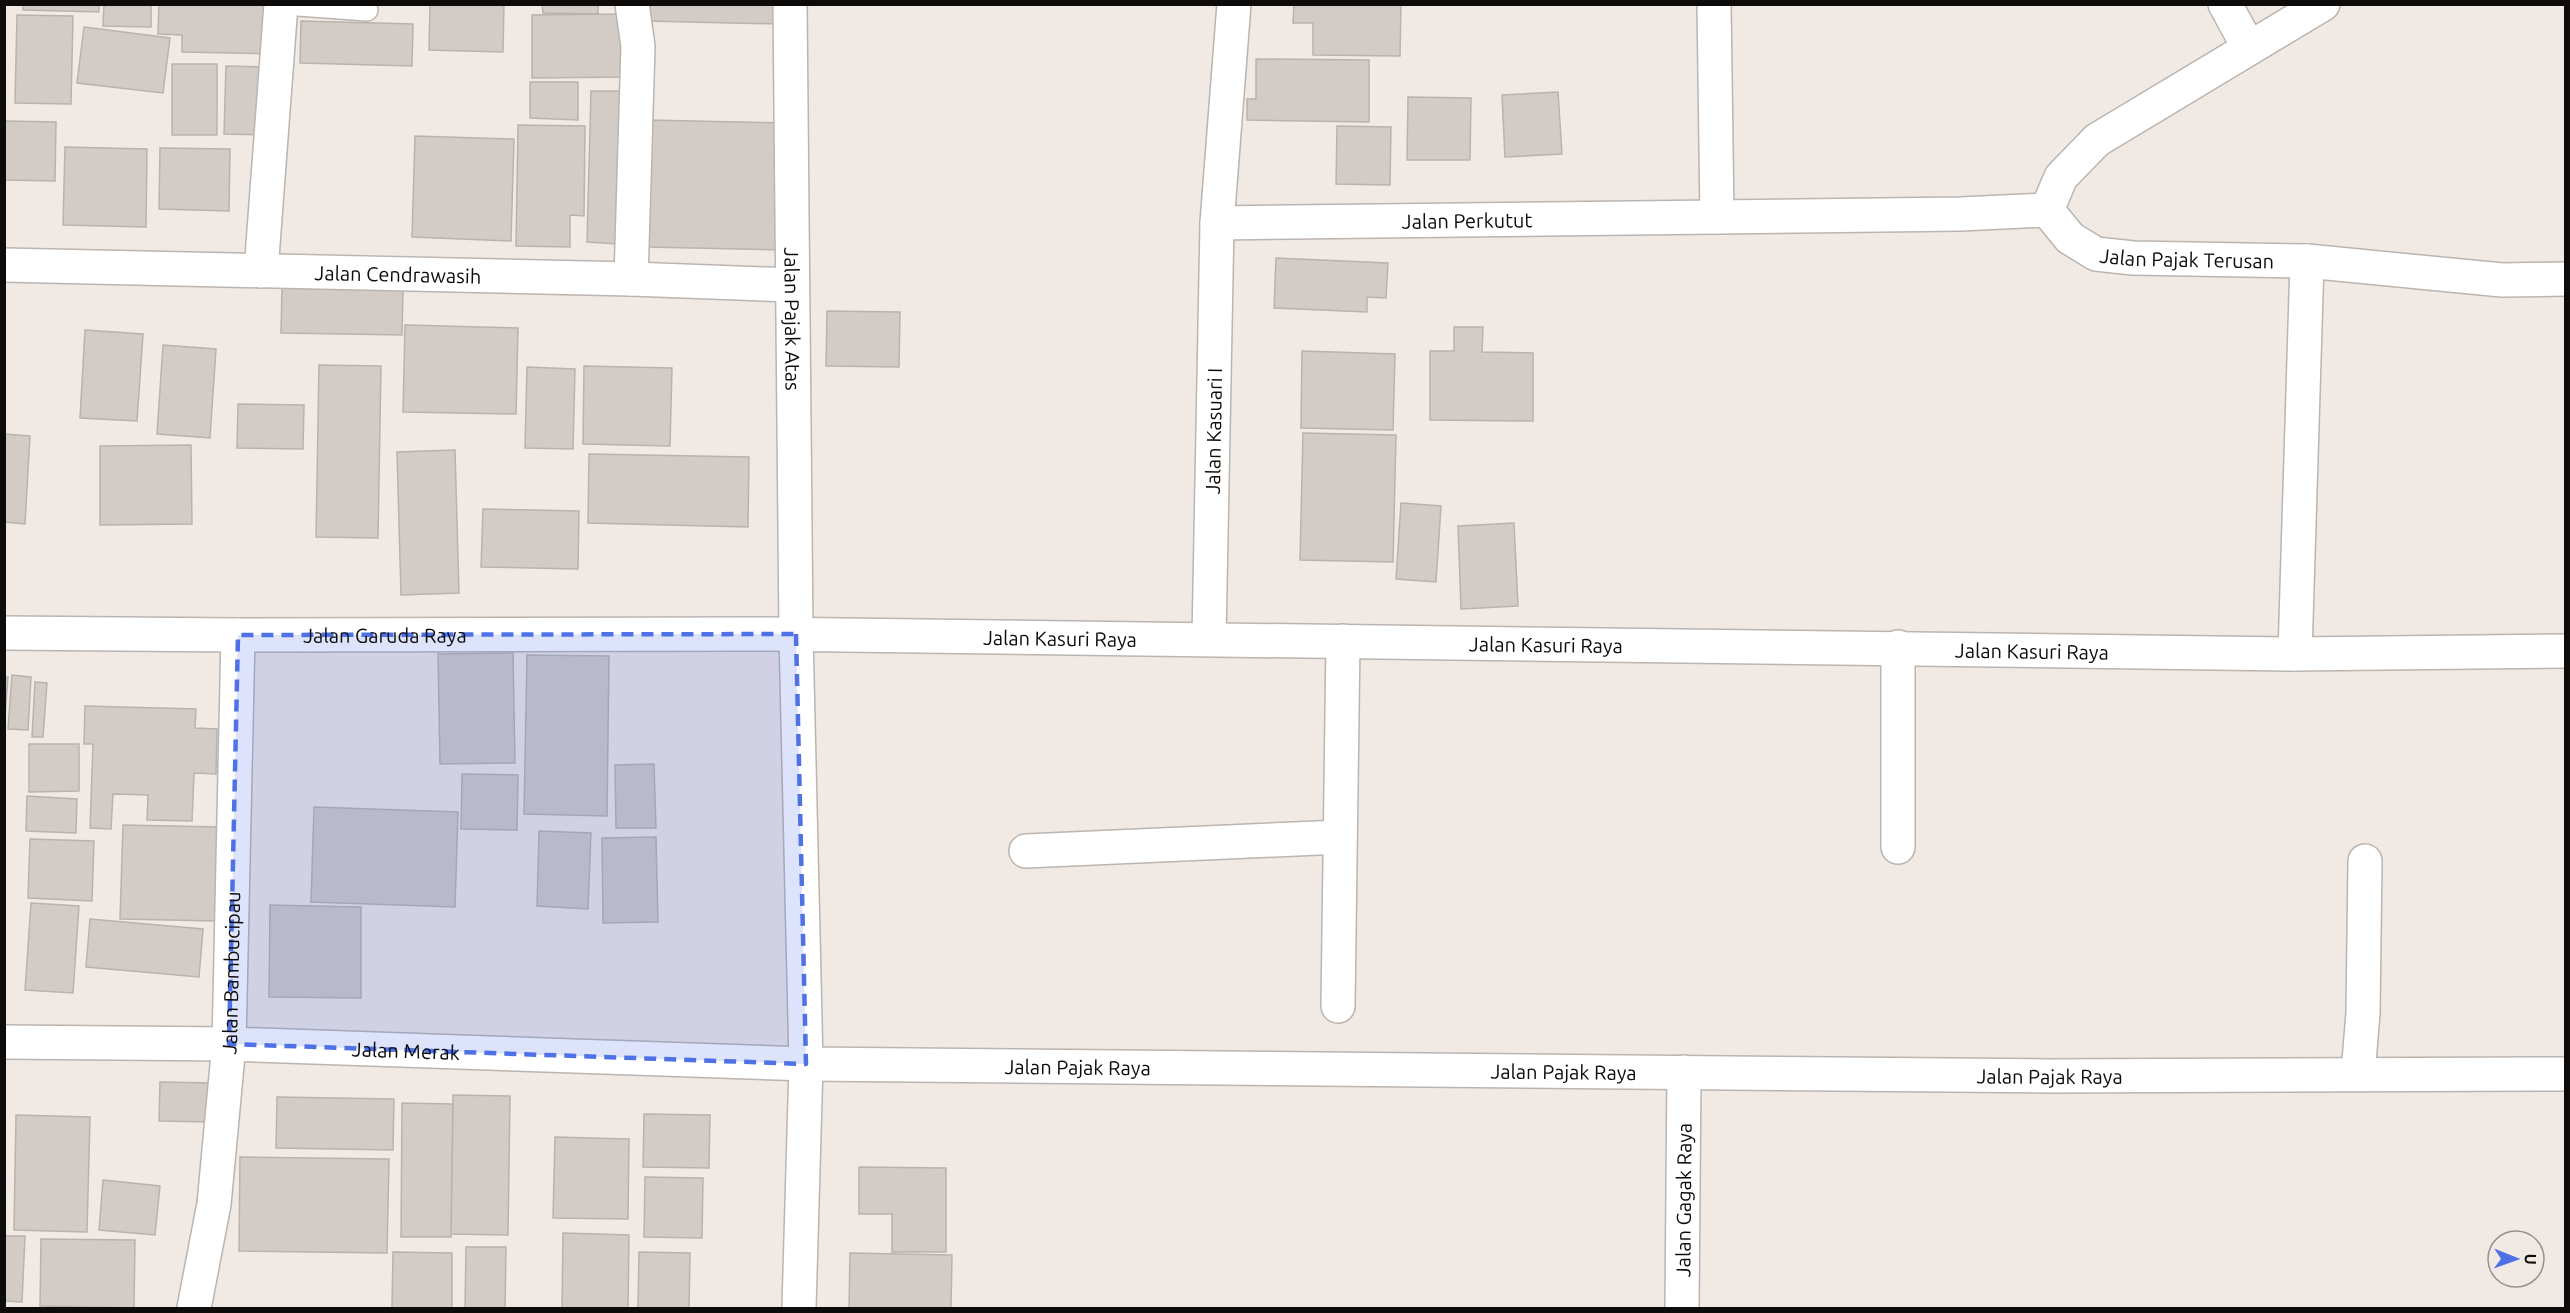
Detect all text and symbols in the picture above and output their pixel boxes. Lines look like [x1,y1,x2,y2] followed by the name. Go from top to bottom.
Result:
[1402,208,1533,232] street label: Jalan Perkutut
[2099,243,2274,272] street label: Jalan Pajak Terusan
[781,247,805,391] street label: Jalan Pajak Atas
[314,260,481,287] street label: Jalan Cendrawasih
[1200,367,1226,495] street label: Jalan Kasuari I
[303,623,467,646] street label: Jalan Garuda Raya
[983,625,1137,650] street label: Jalan Kasuri Raya
[1469,632,1623,657] street label: Jalan Kasuri Raya
[1955,638,2109,663] street label: Jalan Kasuri Raya
[217,891,244,1055] street label: Jalan Bambucipau
[351,1037,460,1063] street label: Jalan Merak
[1004,1054,1151,1079] street label: Jalan Pajak Raya
[1490,1059,1637,1084] street label: Jalan Pajak Raya
[1976,1064,2123,1088] street label: Jalan Pajak Raya
[1671,1123,1695,1277] street label: Jalan Gagak Raya
[2486,1229,2546,1289] north arrow
[2522,1253,2540,1265] text: U

